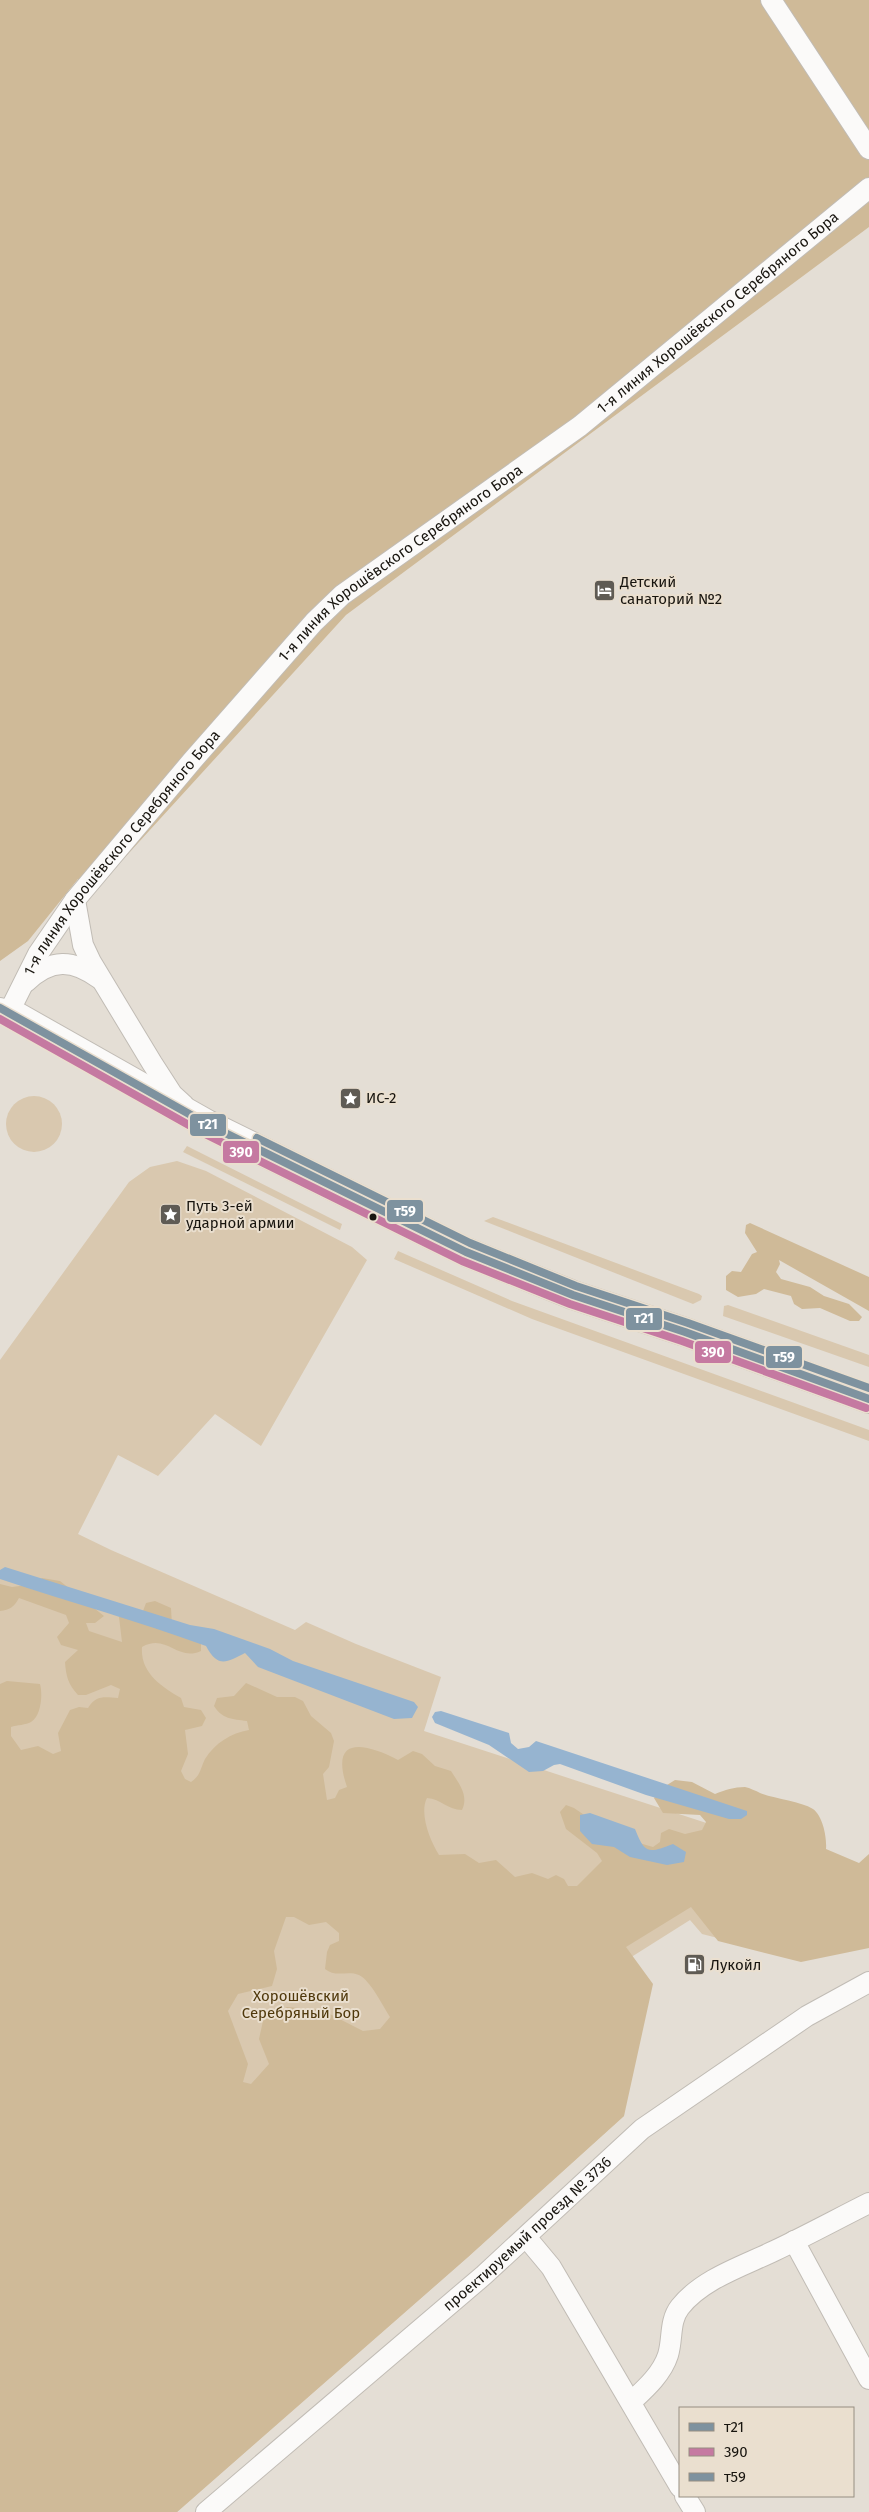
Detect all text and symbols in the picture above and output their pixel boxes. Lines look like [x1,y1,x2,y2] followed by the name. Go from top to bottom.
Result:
[593,208,842,417] street label: 1-я линия Хорошёвского Серебряного Бора
[274,461,526,665] street label: 1-я линия Хорошёвского Серебряного Бора
[619,573,722,608] place label: Детский санаторий №2
[592,579,616,603] hotel icon: Детский санаторий №2
[20,726,224,978] street label: 1-я линия Хорошёвского Серебряного Бора
[338,1086,362,1110] place icon: ИС-2
[366,1089,396,1107] place label: ИС-2
[189,1113,227,1137] line badge: т21
[198,1116,218,1133] text: т21
[222,1140,260,1164] line badge: 390
[228,1144,253,1161] text: 390
[186,1197,294,1232] place label: Путь 3-ей ударной армии
[386,1199,424,1223] line badge: т59
[158,1203,182,1227] place icon: Путь 3-ей ударной армии
[394,1203,416,1220] text: т59
[368,1212,378,1222] unlabelled marker
[625,1307,663,1331] line badge: т21
[634,1310,654,1327] text: т21
[694,1340,732,1364] line badge: 390
[700,1344,725,1361] text: 390
[765,1345,803,1369] line badge: т59
[773,1349,795,1366] text: т59
[682,1953,706,1977] fuel station icon: Лукойл
[710,1956,761,1974] place label: Лукойл
[242,1987,360,2022] park label: Хорошёвский Серебряный Бор
[439,2153,615,2315] street label: проектируемый проезд № 3736
[679,2407,854,2497] legend
[724,2418,744,2436] text: т21
[724,2443,748,2461] text: 390
[724,2468,746,2486] text: т59

